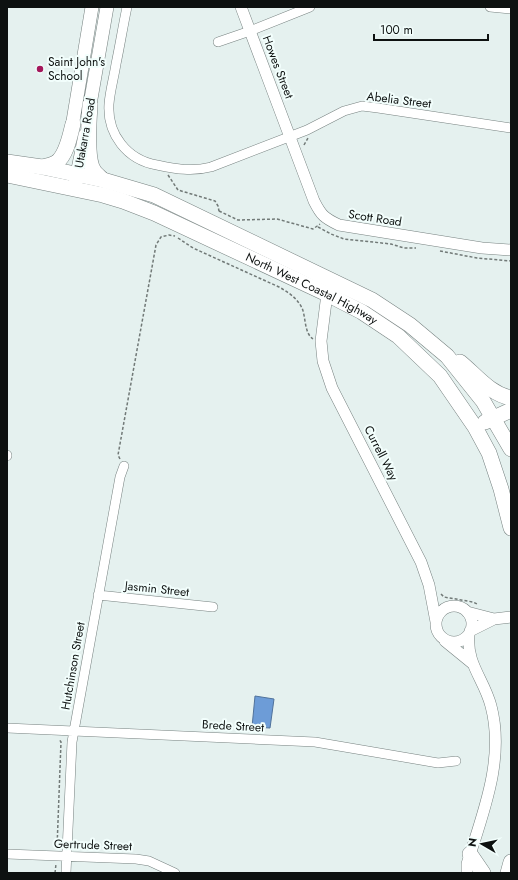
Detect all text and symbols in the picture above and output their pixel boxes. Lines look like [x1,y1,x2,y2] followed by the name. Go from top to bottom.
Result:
[374,16,488,42] scale bar
[380,21,413,39] text: 100 m
[258,33,298,101] street label: Howes Street
[48,53,105,85] place label: Saint John's School
[35,64,45,74] marker: Saint John's School
[366,87,432,113] street label: Abelia Street
[70,97,100,169] street label: Utakarra Road
[347,205,403,231] street label: Scott Road
[243,248,382,329] street label: North West Coastal Highway
[359,422,403,484] street label: Currell Way
[122,576,190,601] street label: Jasmin Street
[56,620,90,711] street label: Hutchinson Street
[202,715,265,737] street label: Brede Street
[462,824,502,864] north arrow
[54,835,132,855] street label: Gertrude Street
[464,837,481,848] text: N

